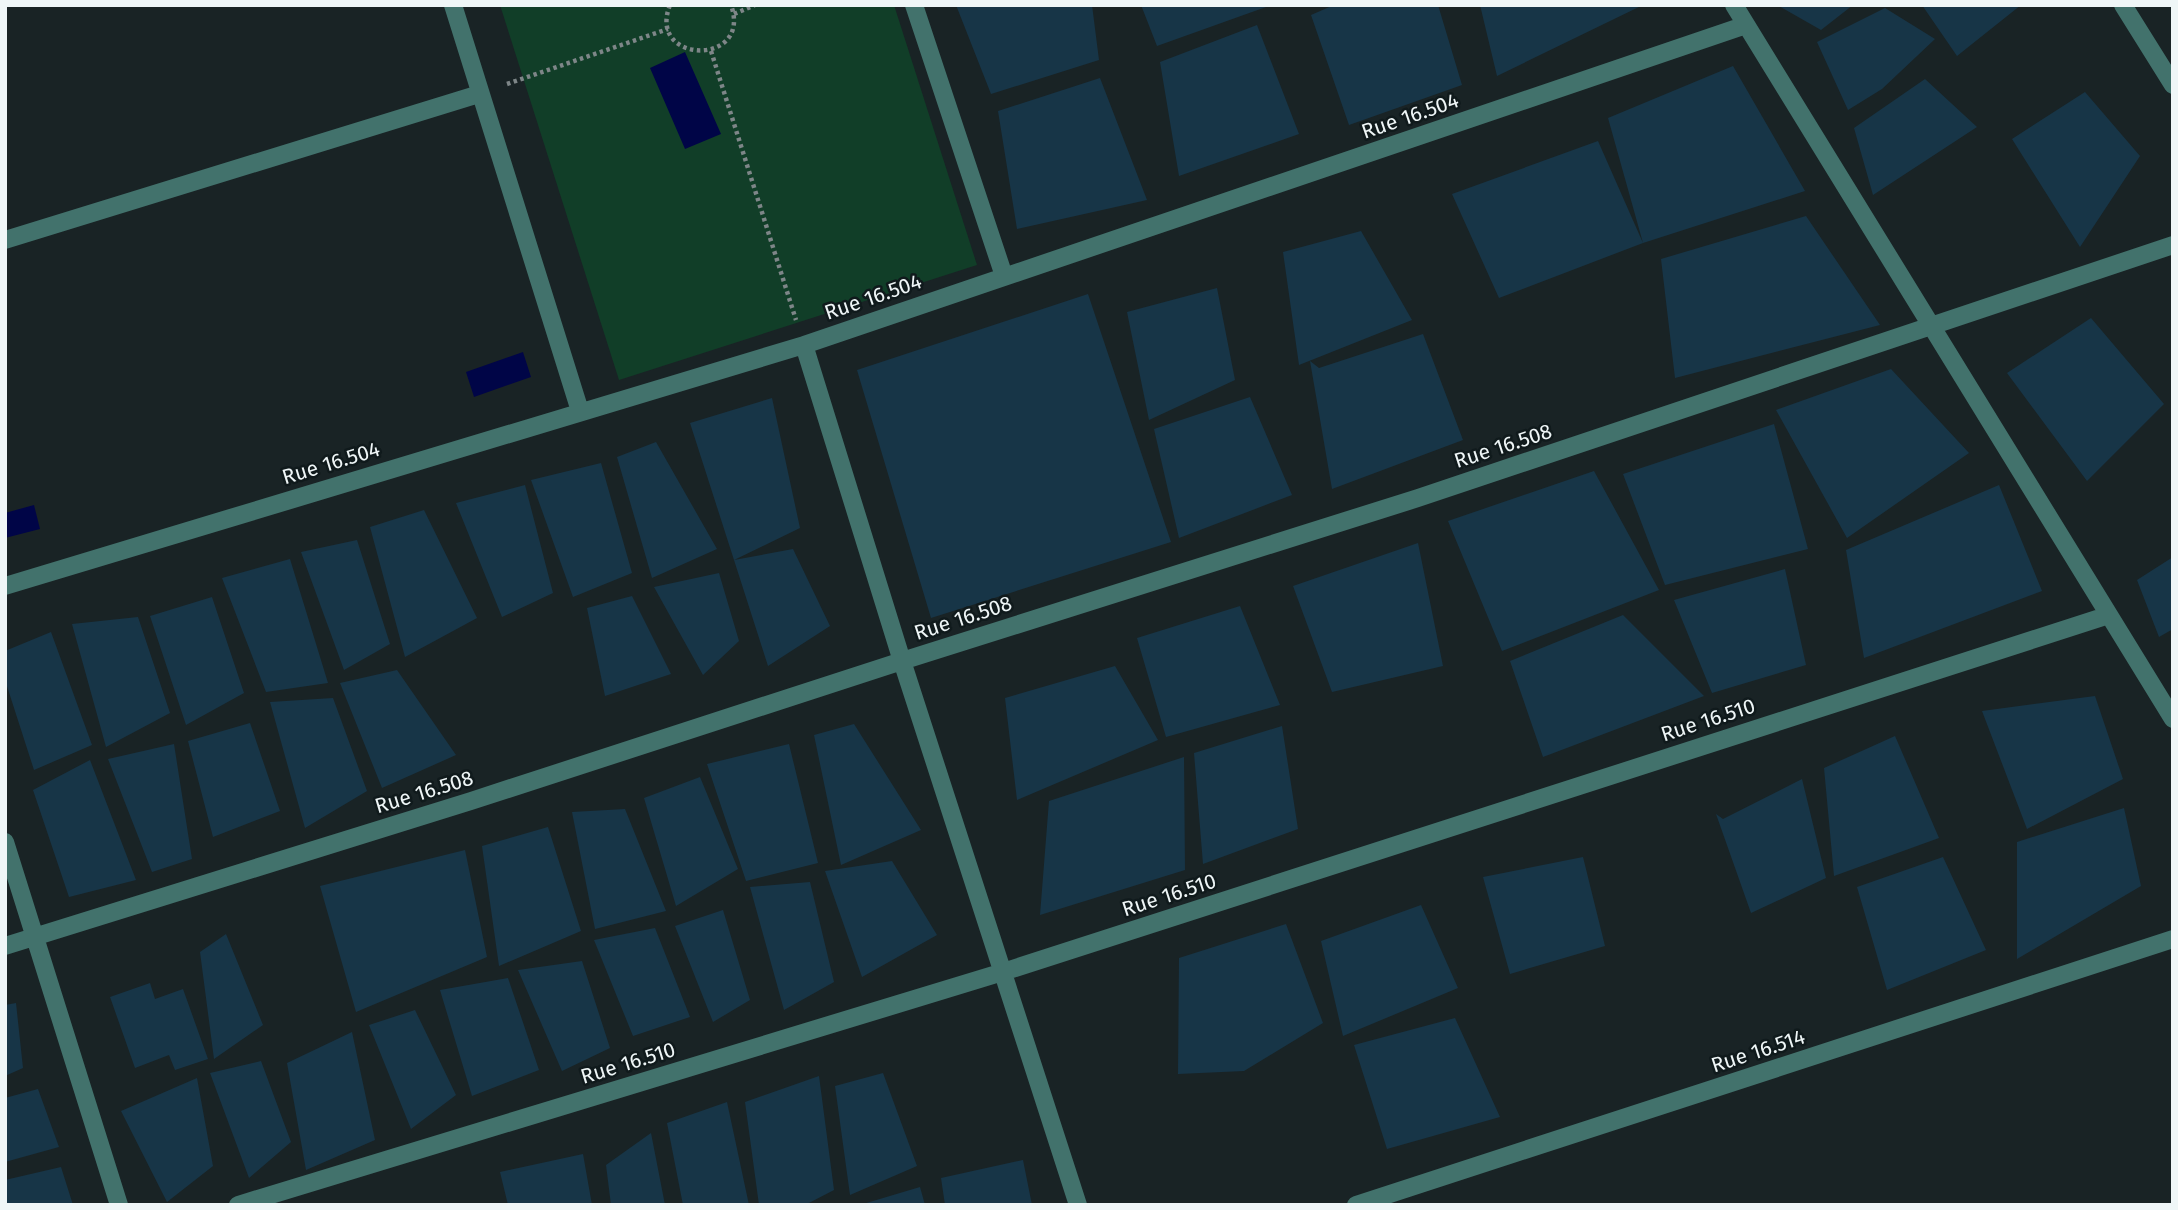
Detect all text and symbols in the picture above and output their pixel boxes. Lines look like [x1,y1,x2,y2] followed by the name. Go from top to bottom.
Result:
[1358,87,1462,145] street label: Rue 16.504
[821,268,925,326] street label: Rue 16.504
[1451,418,1555,474] street label: Rue 16.508
[279,436,383,490] street label: Rue 16.504
[911,590,1015,646] street label: Rue 16.508
[1658,693,1758,747] street label: Rue 16.510
[372,765,476,819] street label: Rue 16.508
[1119,868,1219,922] street label: Rue 16.510
[1708,1024,1808,1078] street label: Rue 16.514
[577,1036,679,1090] street label: Rue 16.510

